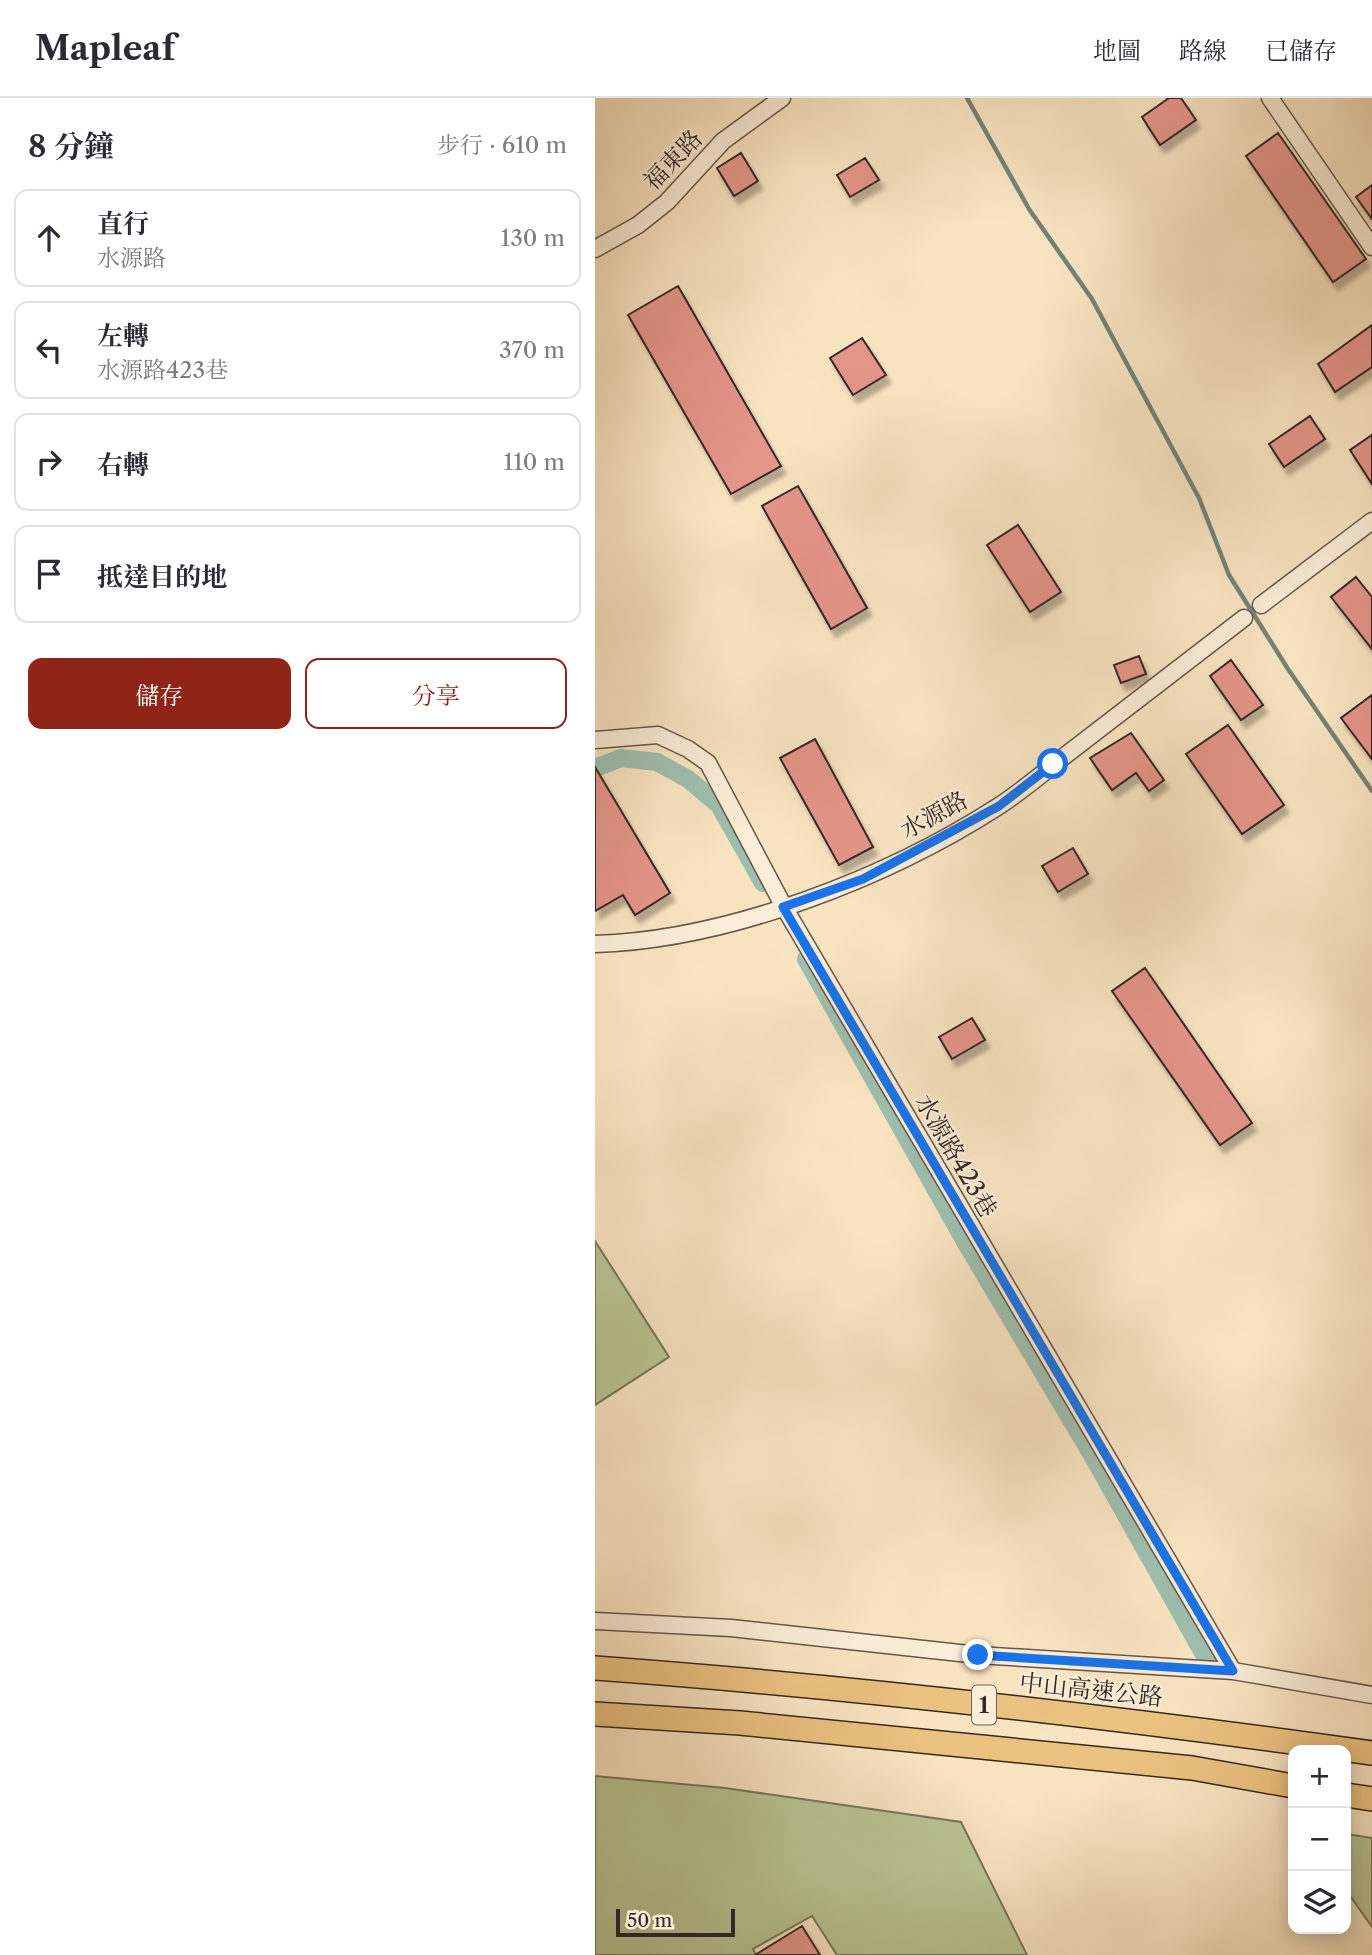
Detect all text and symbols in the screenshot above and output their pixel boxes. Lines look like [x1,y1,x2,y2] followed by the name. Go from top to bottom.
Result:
[35,28,175,69] text: Mapleaf
[1093,36,1141,65] text: 地圖
[1179,36,1227,65] text: 路線
[1265,36,1337,65] text: 已儲存
[637,124,708,196] street label: 福東路
[28,128,114,165] text: 8 分鐘
[437,131,567,159] text: 步行 · 610 m
[97,208,149,240] text: 直行
[30,219,68,257] icon: ahead
[501,224,565,252] text: 130 m
[97,244,166,272] text: 水源路
[97,320,149,352] text: 左轉
[30,331,68,369] icon: left
[499,336,565,364] text: 370 m
[97,356,228,384] text: 水源路423巷
[30,443,68,481] icon: right
[504,448,565,476] text: 110 m
[97,449,149,481] text: 右轉
[30,555,68,593] icon: arrive
[97,561,227,593] text: 抵達目的地
[28,658,291,729] button: 儲存
[305,658,567,729] button: 分享
[1037,748,1068,779] route start
[895,785,972,844] street label: 水源路
[910,1089,1003,1222] street label: 水源路423巷
[962,1639,993,1670] route end
[1018,1668,1164,1711] street label: 中山高速公路
[972,1686,996,1724] road number: 1
[1288,1745,1351,1934] map controls
[1288,1745,1351,1808] button: +
[1288,1808,1351,1871] button: −
[1288,1871,1351,1934] button: layers
[616,1906,735,1938] scale bar
[627,1909,672,1932] text: 50 m

